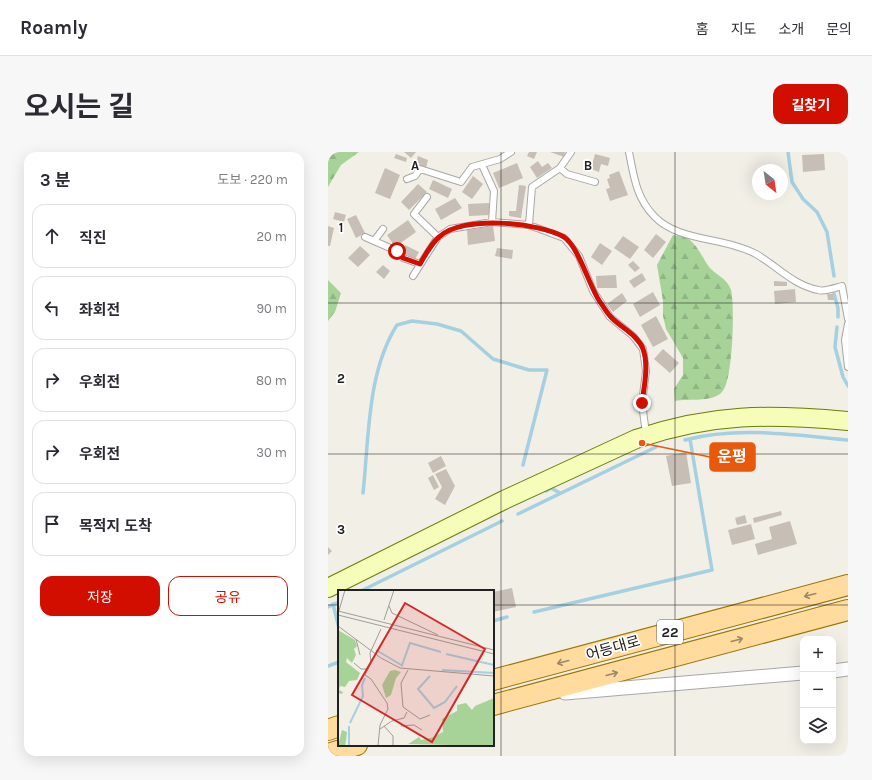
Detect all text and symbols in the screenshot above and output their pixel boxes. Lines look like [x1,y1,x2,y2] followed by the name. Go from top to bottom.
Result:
[20,17,87,39] text: Roamly
[696,21,709,38] text: 홈
[731,21,756,38] text: 지도
[778,21,804,38] text: 소개
[826,21,852,38] text: 문의
[773,84,848,124] button: 길찾기
[24,90,134,123] text: 오시는 길
[411,158,419,173] text: A
[584,158,592,173] text: B
[752,164,788,200] north arrow
[40,170,71,190] text: 3 분
[218,172,288,187] text: 도보 · 220 m
[339,220,343,235] text: 1
[41,225,63,247] icon: ahead
[79,229,107,247] text: 직진
[257,229,287,244] text: 20 m
[388,242,406,260] route start
[41,297,63,319] icon: left
[79,301,120,319] text: 좌회전
[256,301,287,316] text: 90 m
[41,369,63,391] icon: right
[337,371,345,386] text: 2
[79,373,120,391] text: 우회전
[256,373,287,388] text: 80 m
[633,394,651,412] route end
[41,441,63,463] icon: right
[710,443,755,471] callout: 운평
[79,445,120,463] text: 우회전
[256,445,287,460] text: 30 m
[717,447,747,466] text: 운평
[41,513,63,535] icon: arrive
[79,517,152,535] text: 목적지 도착
[337,522,345,537] text: 3
[40,576,160,616] button: 저장
[168,576,288,616] button: 공유
[338,590,494,746] inset map
[804,591,817,599] one-way arrow
[657,620,683,644] road number: 22
[584,632,642,664] street label: 어등대로
[731,636,744,643] one-way arrow
[800,636,836,744] map controls
[800,636,836,672] button: +
[557,658,570,666] one-way arrow
[605,670,618,677] one-way arrow
[800,672,836,708] button: −
[800,708,836,744] button: layers

